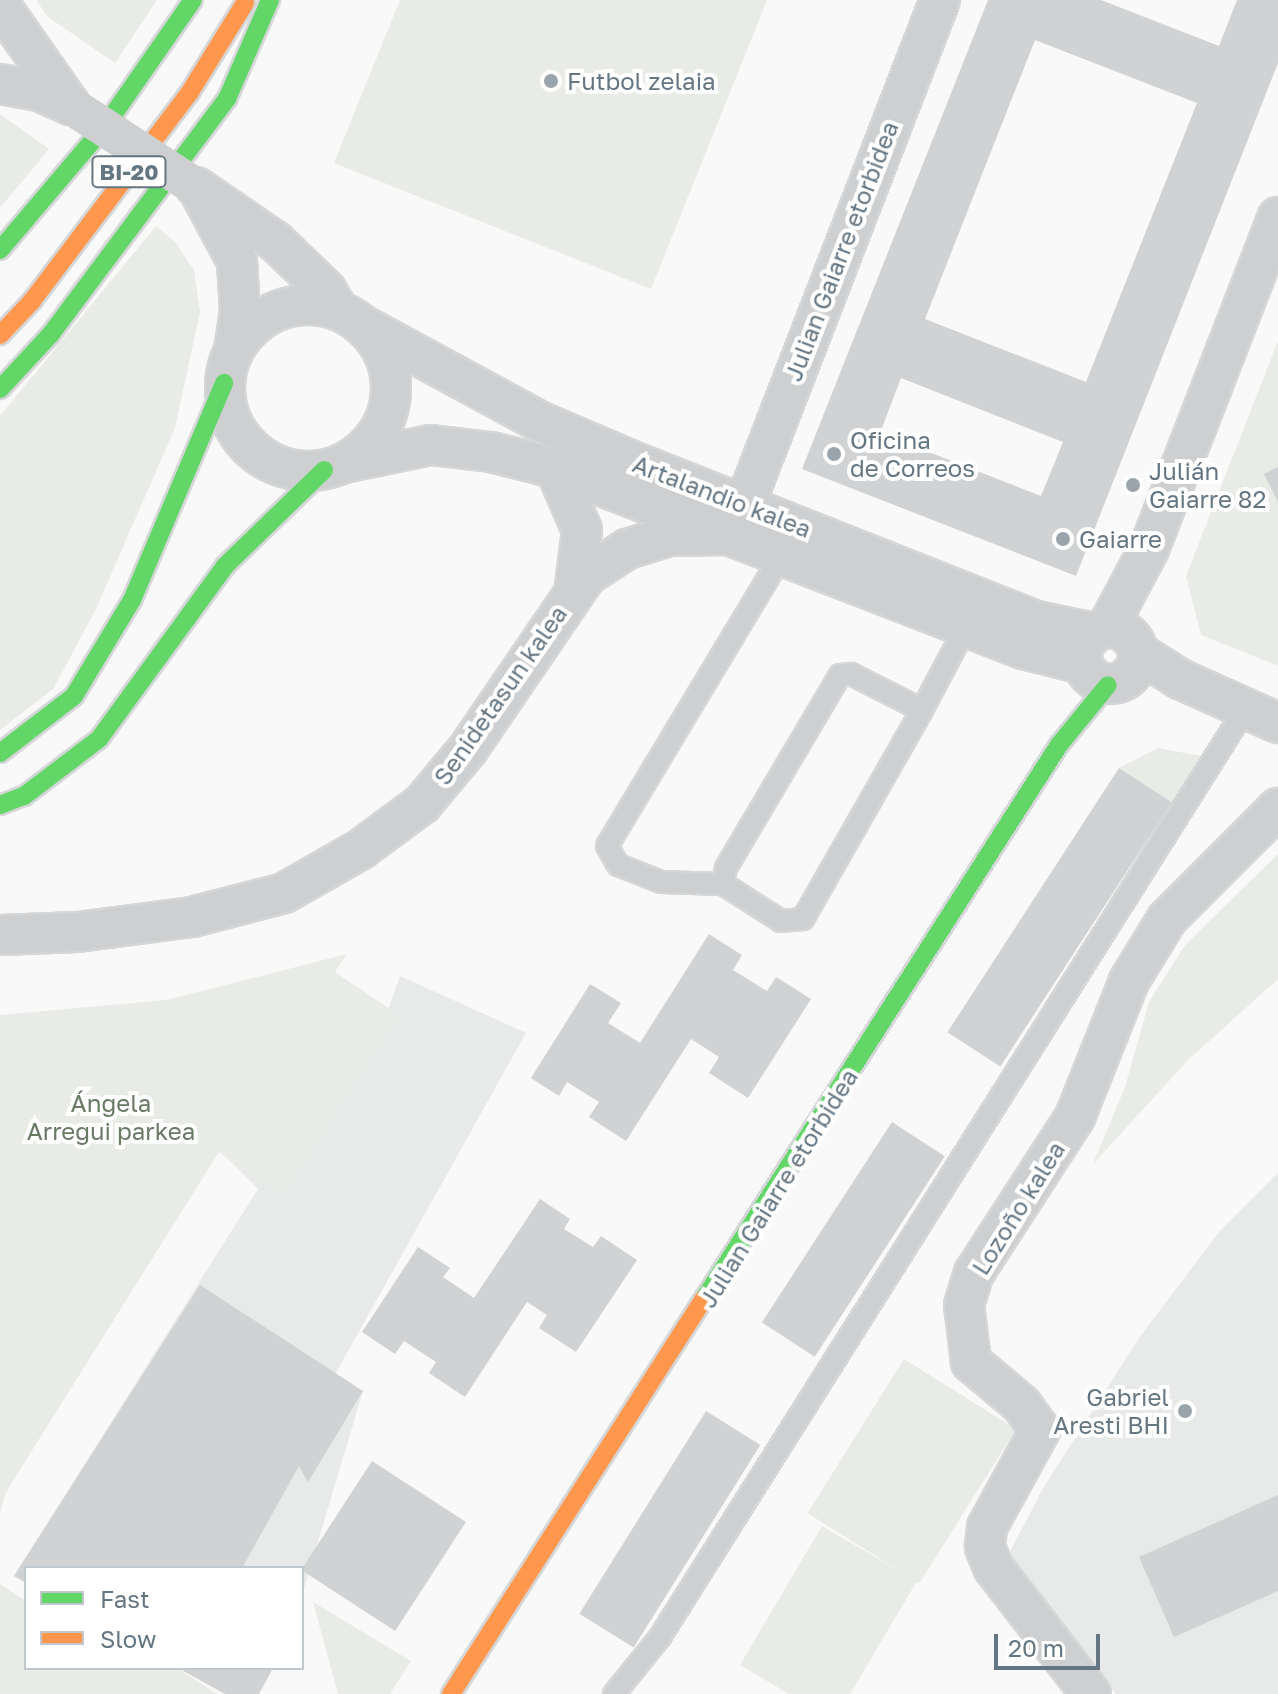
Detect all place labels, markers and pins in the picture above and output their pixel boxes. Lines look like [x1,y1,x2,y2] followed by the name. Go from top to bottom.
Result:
[567,67,716,95] place label: Futbol zelaia
[542,72,560,90] marker: Futbol zelaia
[850,426,975,482] place label: Oficina de Correos
[825,445,843,463] marker: Oficina de Correos
[1149,457,1266,513] place label: Julián Gaiarre 82
[1124,476,1142,494] marker: Julián Gaiarre 82
[1079,525,1162,553] place label: Gaiarre
[1054,530,1072,548] marker: Gaiarre
[1053,1383,1169,1439] place label: Gabriel Aresti BHI
[1176,1402,1194,1420] marker: Gabriel Aresti BHI

